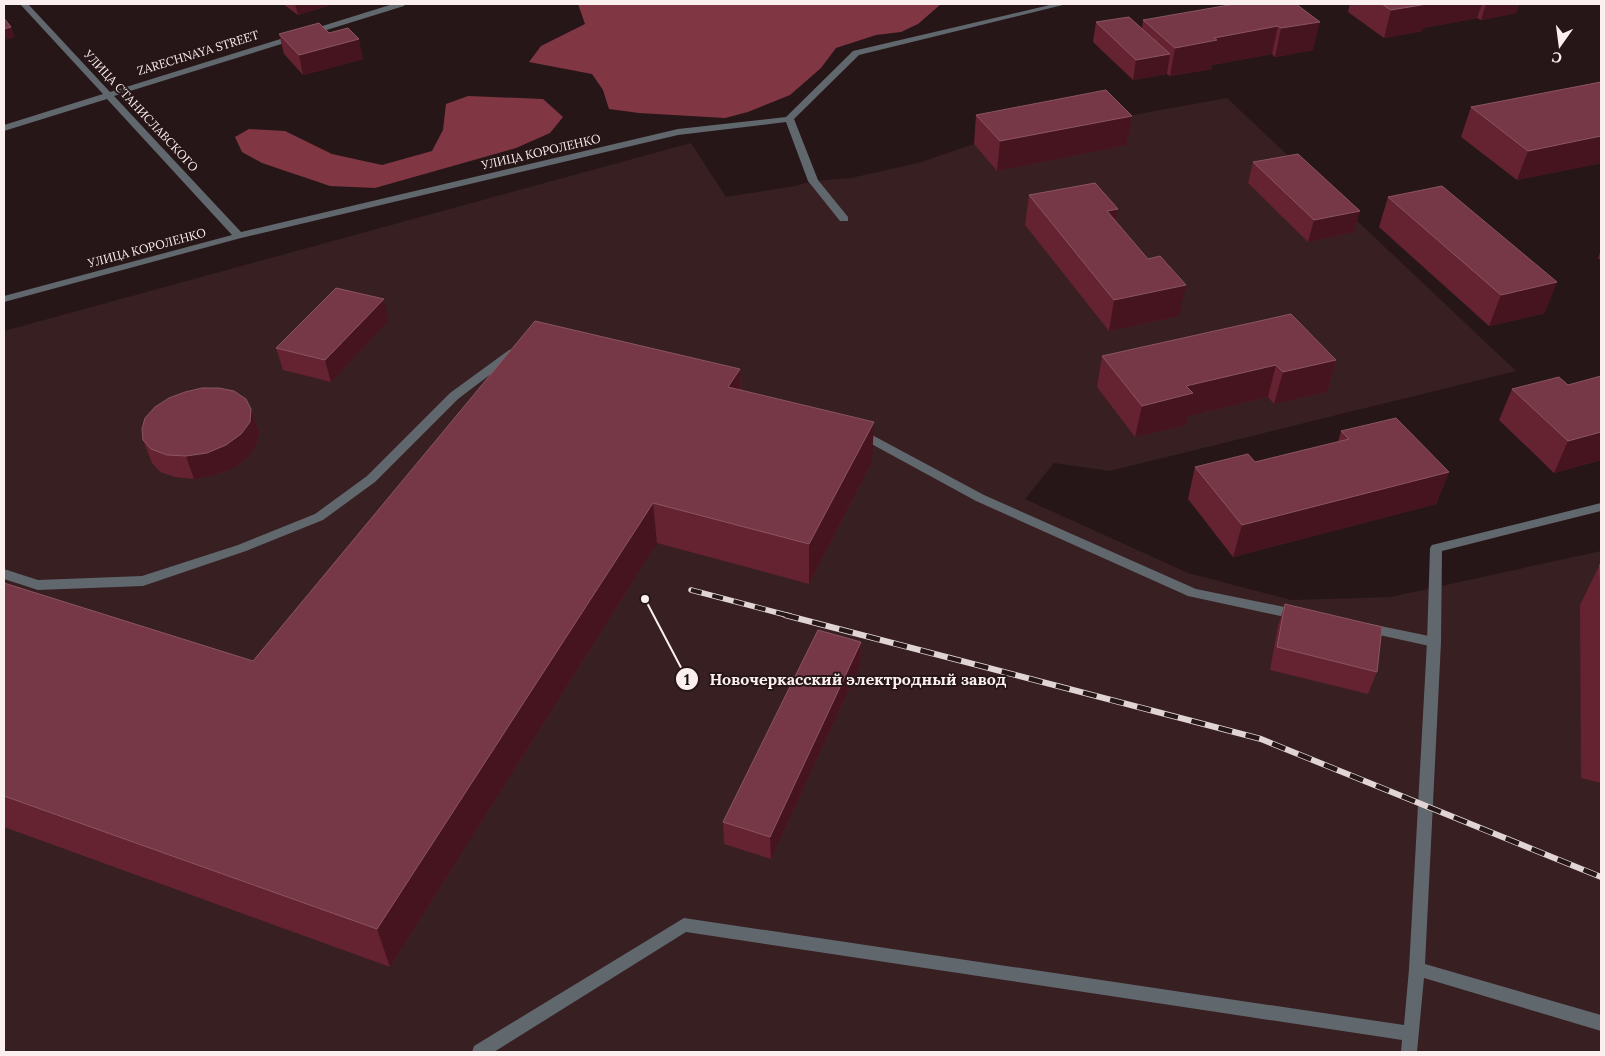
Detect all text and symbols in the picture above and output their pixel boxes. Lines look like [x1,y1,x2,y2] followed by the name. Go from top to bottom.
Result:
[1535,20,1585,70] north arrow
[135,27,261,78] street label: ZARECHNAYA STREET
[80,46,202,174] street label: УЛИЦА СТАНИСЛАВСКОГО
[1550,48,1564,68] text: С
[479,131,602,173] street label: УЛИЦА КОРОЛЕНКО
[85,225,208,271] street label: УЛИЦА КОРОЛЕНКО
[675,664,1016,695] callout: Новочеркасский электродный завод
[710,669,1007,689] text: Новочеркасский электродный завод
[684,670,690,689] text: 1

